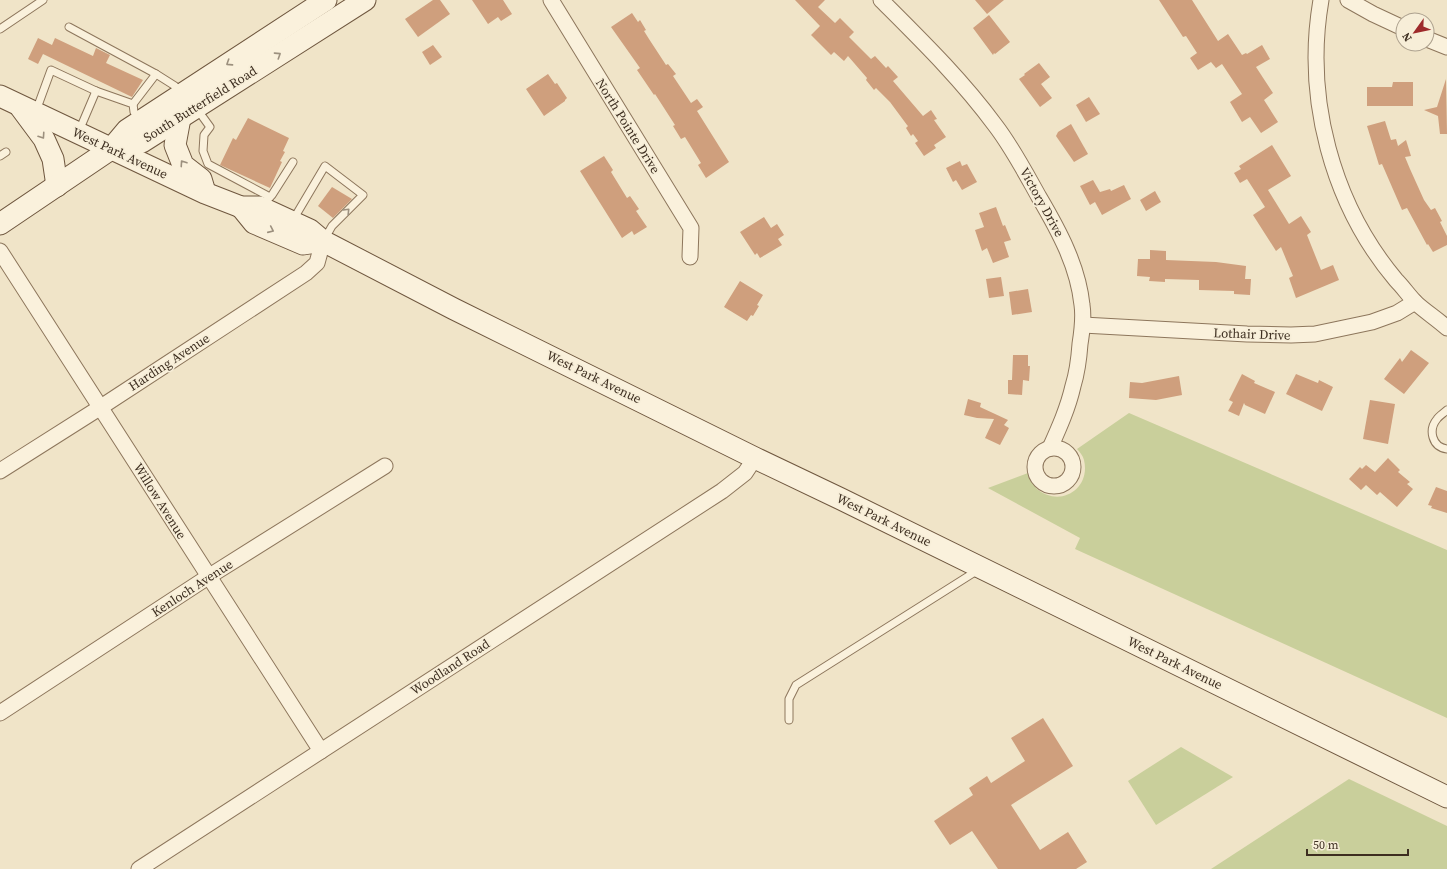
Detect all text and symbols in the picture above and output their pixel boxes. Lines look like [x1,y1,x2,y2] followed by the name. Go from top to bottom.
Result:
[1395,12,1435,52] north arrow
[1399,30,1416,45] text: N
[274,52,281,60] one-way arrow
[226,59,233,66] one-way arrow
[140,62,260,146] street label: South Butterfield Road
[592,75,664,177] street label: North Pointe Drive
[70,123,171,183] street label: West Park Avenue
[37,132,45,139] one-way arrow
[181,160,188,167] one-way arrow
[1016,164,1068,240] street label: Victory Drive
[342,208,350,216] one-way arrow
[267,225,275,233] one-way arrow
[1213,324,1291,344] street label: Lothair Drive
[125,329,213,395] street label: Harding Avenue
[544,347,645,407] street label: West Park Avenue
[130,460,190,543] street label: Willow Avenue
[834,490,935,550] street label: West Park Avenue
[148,555,236,621] street label: Kenloch Avenue
[1125,633,1226,693] street label: West Park Avenue
[407,635,493,699] street label: Woodland Road
[1307,831,1408,857] scale bar
[1313,837,1339,853] text: 50 m

